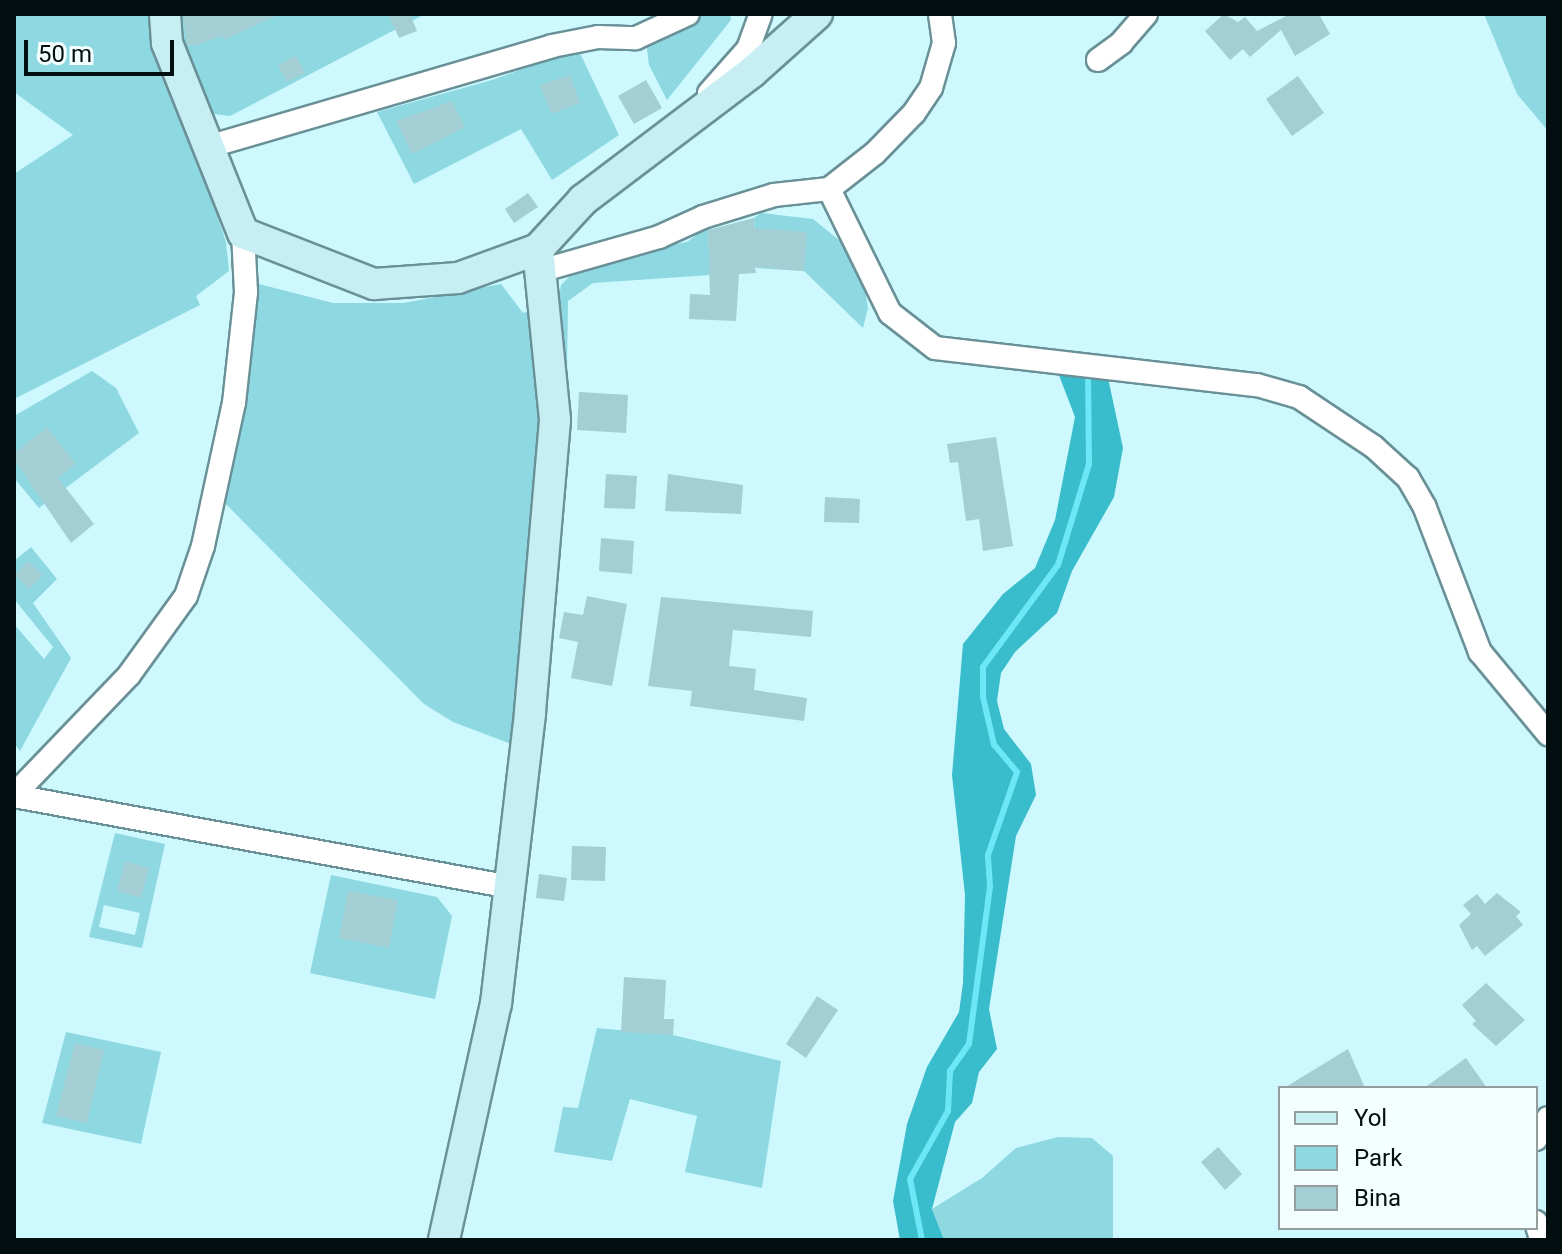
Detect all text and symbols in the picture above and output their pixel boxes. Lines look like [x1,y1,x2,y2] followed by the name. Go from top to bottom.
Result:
[28,24,178,74] scale bar
[38,40,92,68] text: 50 m
[1278,1086,1538,1230] legend
[1354,1104,1387,1132] text: Yol
[1354,1144,1402,1172] text: Park
[1354,1184,1401,1212] text: Bina

